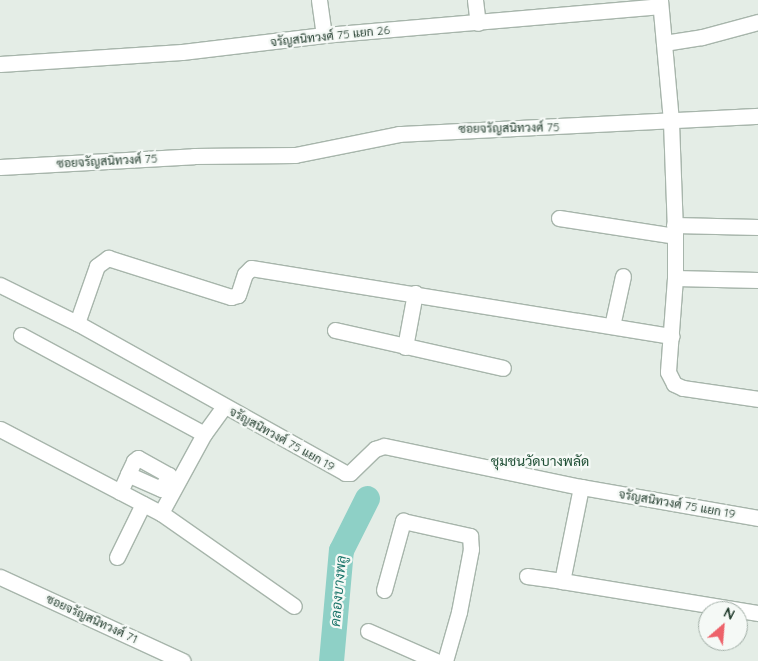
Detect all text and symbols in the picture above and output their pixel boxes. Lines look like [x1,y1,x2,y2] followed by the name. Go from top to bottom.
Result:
[270,23,390,49] street label: จรัญสนิทวงศ์ 75 แยก 26
[458,120,560,136] street label: ซอยจรัญสนิทวงศ์ 75
[56,151,158,171] street label: ซอยจรัญสนิทวงศ์ 75
[227,404,337,474] street label: จรัญสนิทวงศ์ 75 แยก 19
[491,453,589,469] district label: ชุมชนวัดบางพลัด
[618,487,736,521] street label: จรัญสนิทวงศ์ 75 แยก 19
[327,555,349,627] water label: คลองบางพลู
[44,591,140,647] street label: ซอยจรัญสนิทวงศ์ 71
[698,601,748,651] north arrow
[721,603,738,624] text: N

